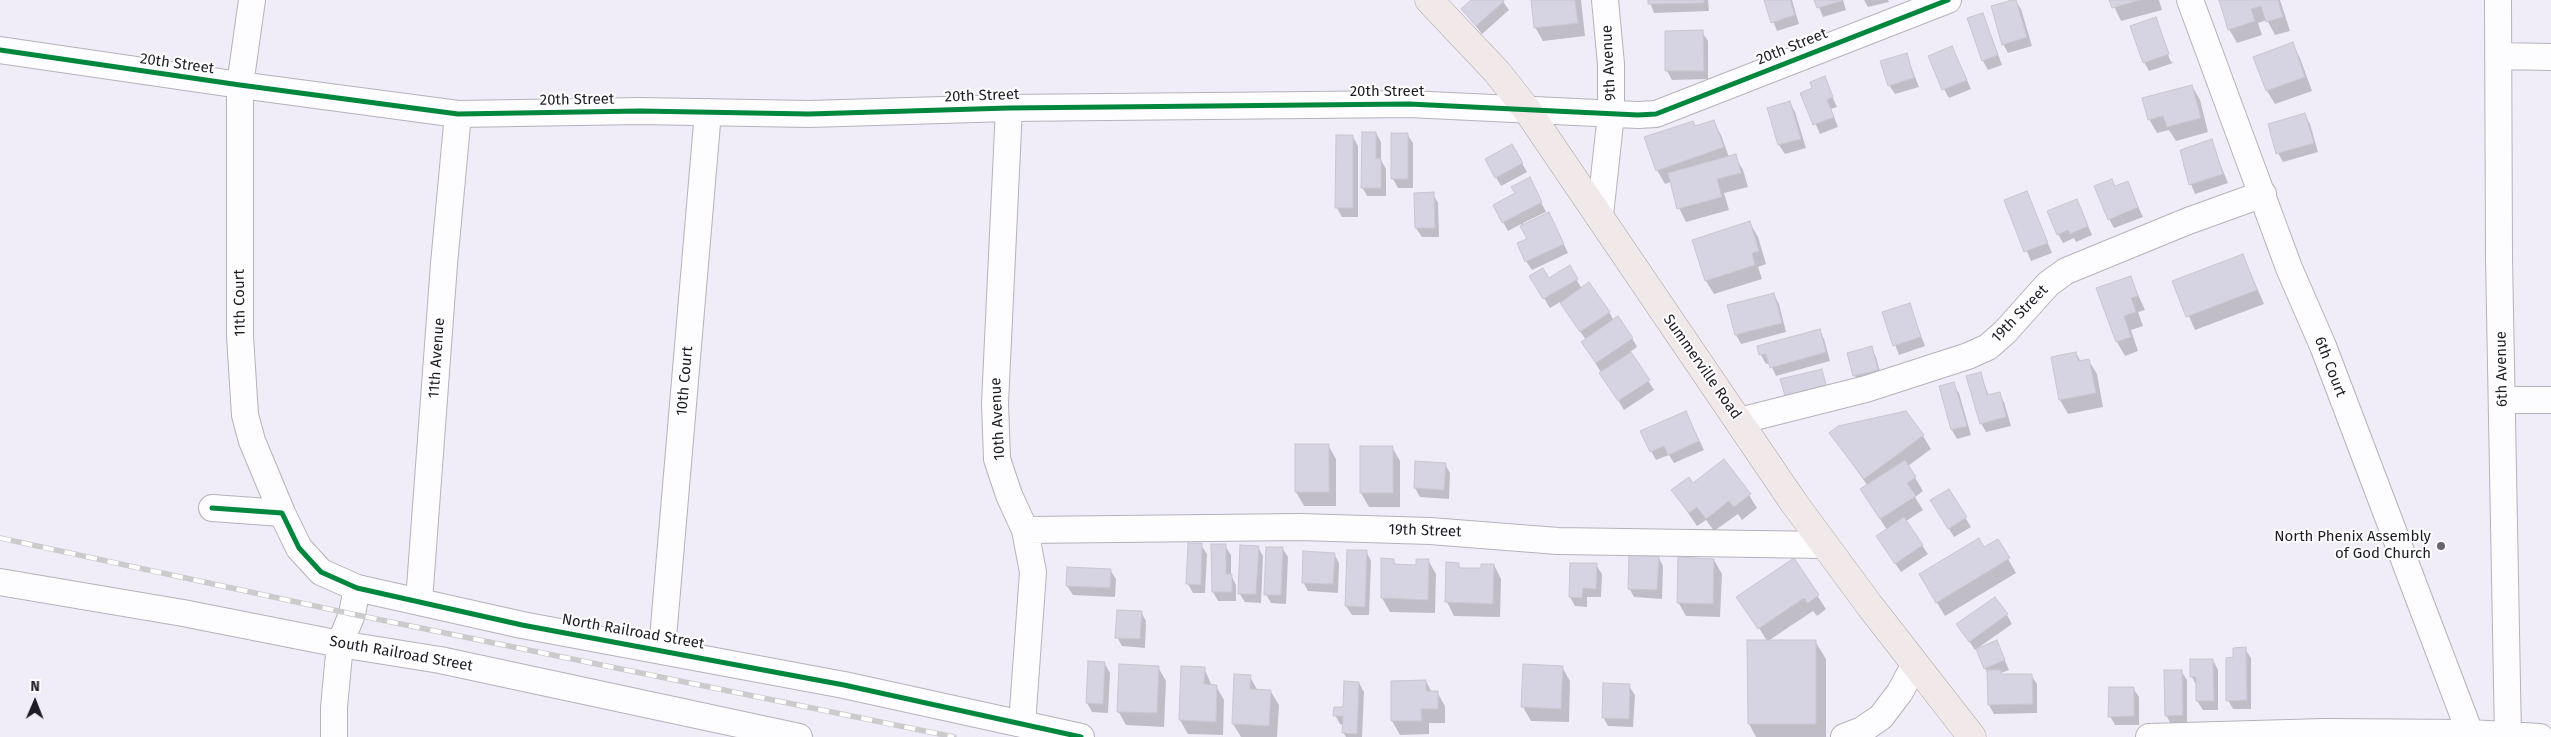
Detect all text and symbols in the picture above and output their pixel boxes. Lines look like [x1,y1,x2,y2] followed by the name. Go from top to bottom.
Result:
[1598,25,1620,101] street label: 9th Avenue
[1754,25,1830,69] street label: 20th Street
[139,50,215,78] street label: 20th Street
[1350,83,1424,101] street label: 20th Street
[944,86,1020,106] street label: 20th Street
[540,90,614,110] street label: 20th Street
[230,269,250,337] street label: 11th Court
[1988,281,2052,347] street label: 19th Street
[1659,311,1745,423] street label: Summerville Road
[425,317,449,399] street label: 11th Avenue
[2492,331,2512,407] street label: 6th Avenue
[2310,334,2350,400] street label: 6th Court
[673,345,697,417] street label: 10th Court
[987,377,1009,461] street label: 10th Avenue
[1388,521,1462,541] street label: 19th Street
[2274,528,2431,563] place label: North Phenix Assembly of God Church
[2435,540,2447,552] marker: North Phenix Assembly of God Church
[560,611,706,653] street label: North Railroad Street
[328,633,474,675] street label: South Railroad Street
[10,677,60,727] north arrow
[30,678,40,695] text: N

